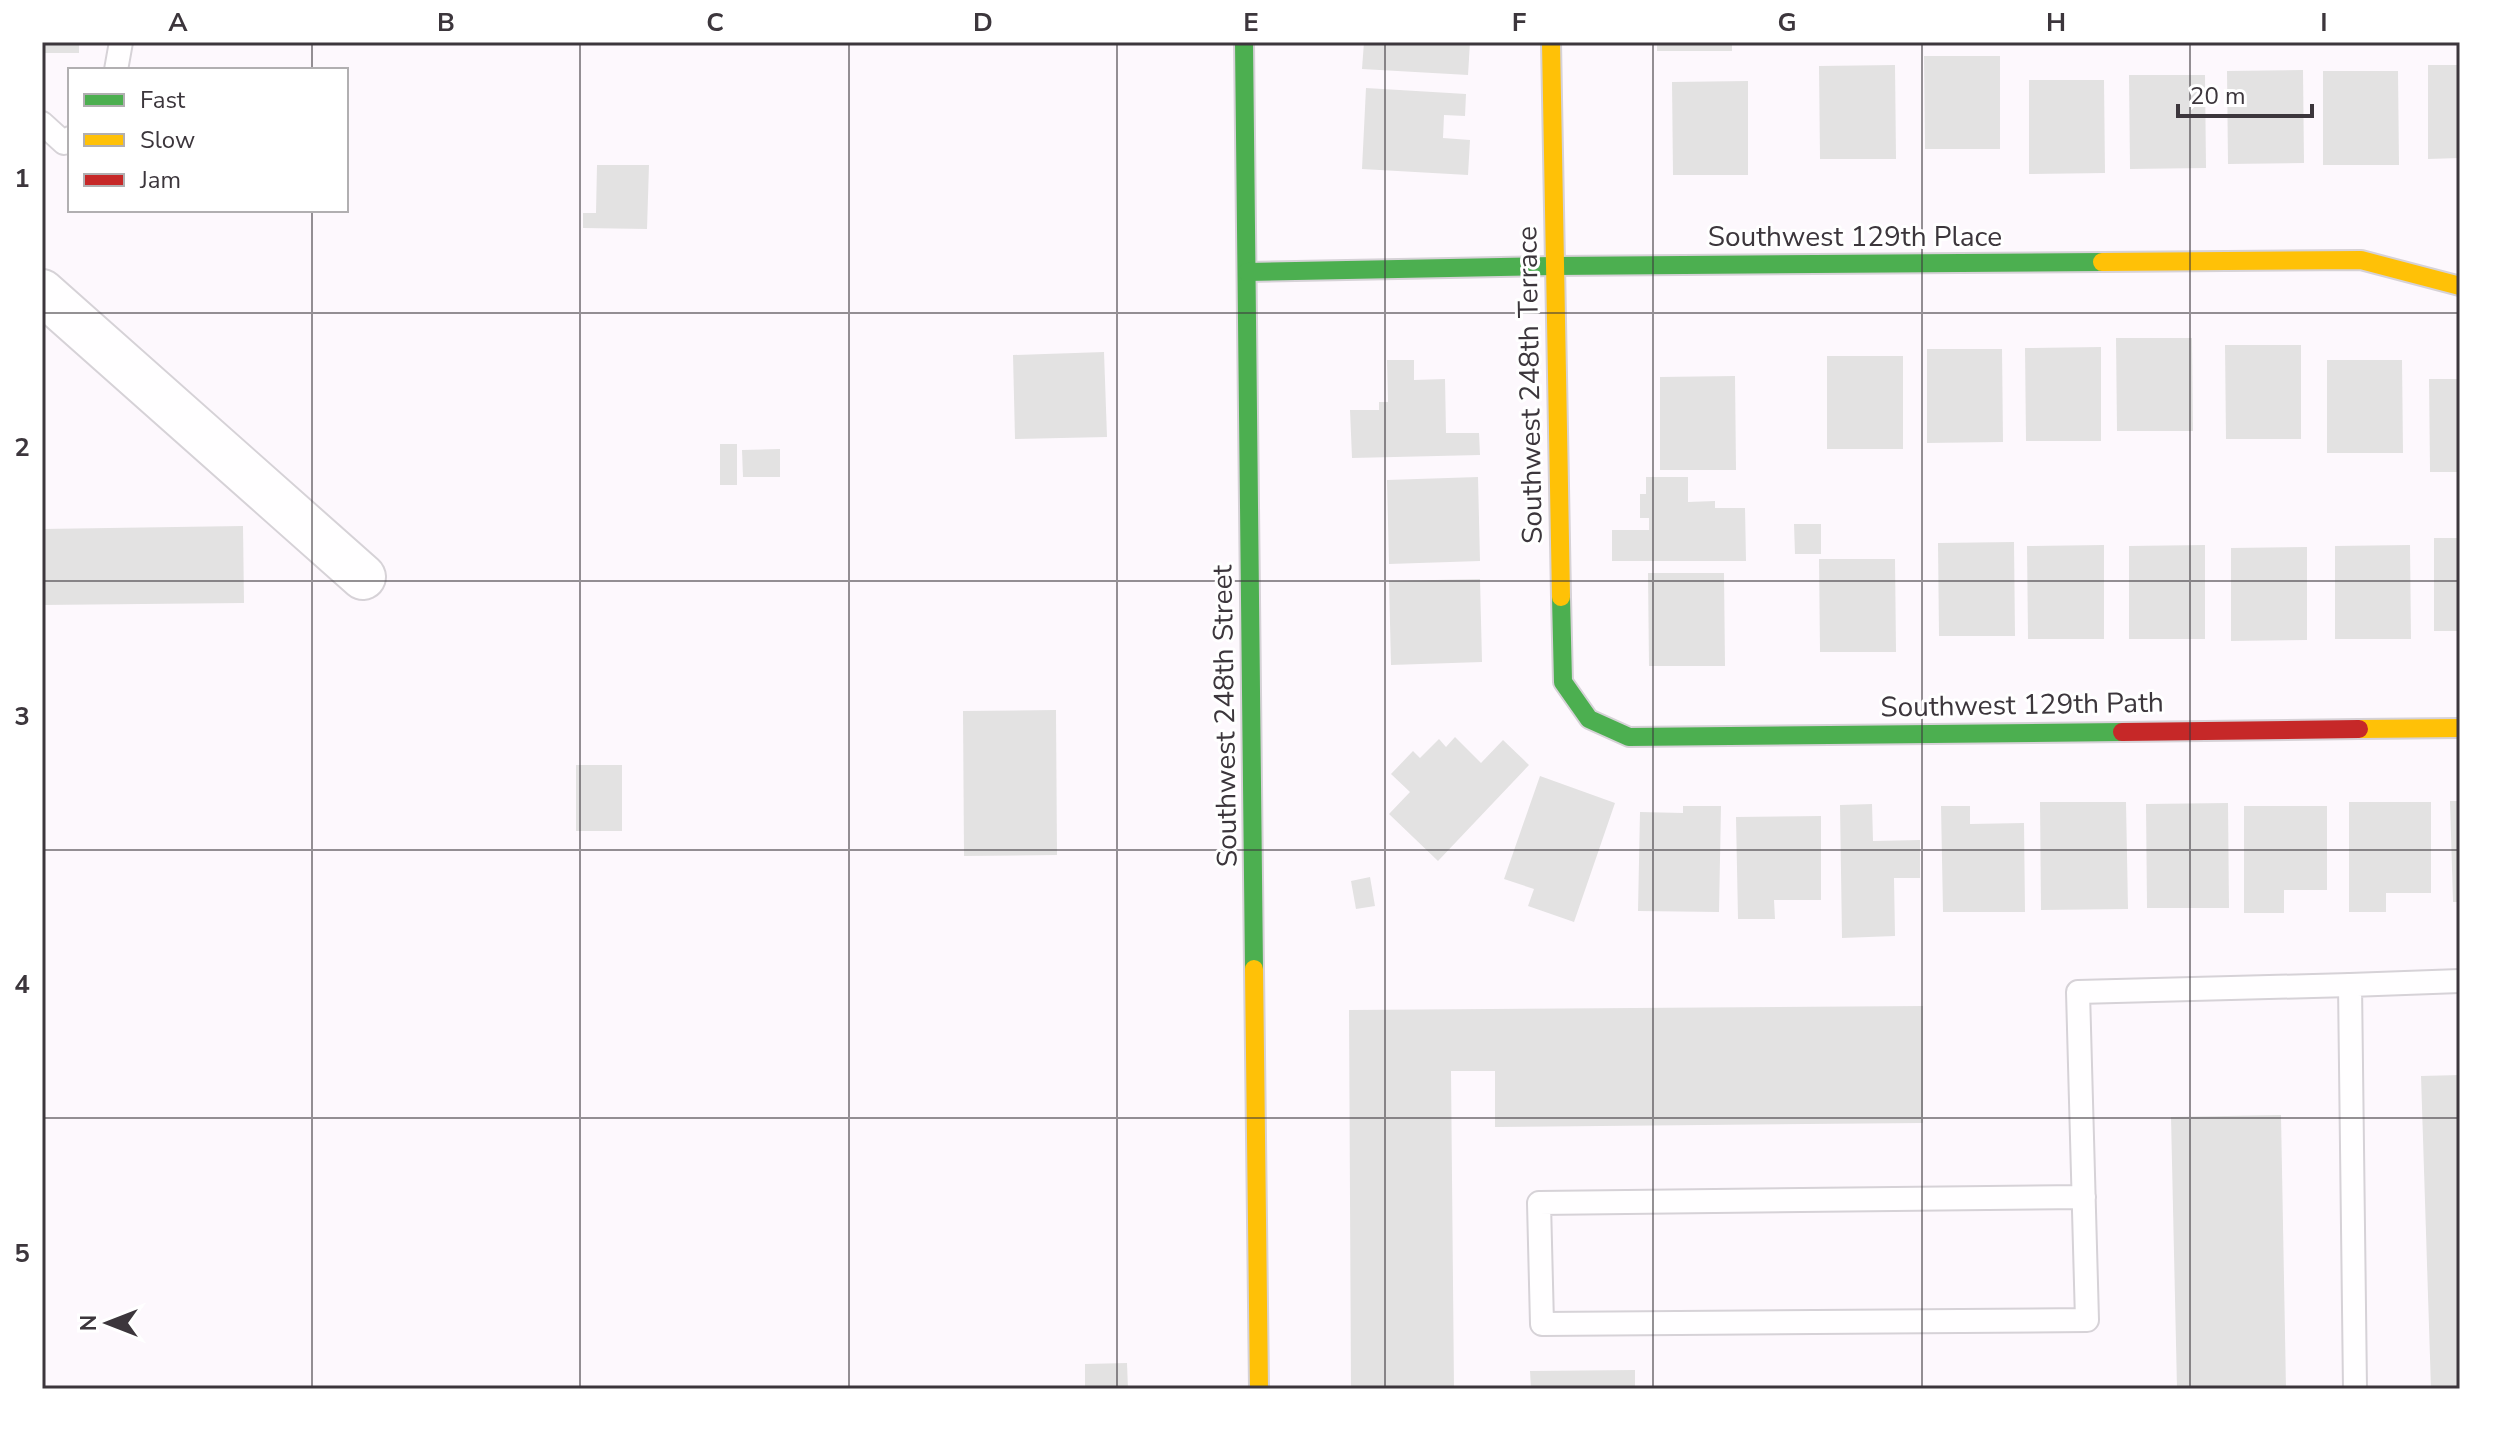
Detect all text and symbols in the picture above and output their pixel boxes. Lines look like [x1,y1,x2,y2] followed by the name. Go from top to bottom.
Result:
[168,5,188,40] text: A
[437,5,455,40] text: B
[706,5,724,40] text: C
[973,5,993,40] text: D
[1243,5,1259,40] text: E
[1512,5,1526,40] text: F
[1777,5,1797,40] text: G
[2046,5,2066,40] text: H
[2320,5,2328,40] text: I
[68,68,348,212] legend
[2178,68,2312,118] scale bar
[2190,80,2246,112] text: 20 m
[140,84,186,116] text: Fast
[140,124,195,156] text: Slow
[14,161,30,196] text: 1
[139,164,181,196] text: Jam
[1708,218,2002,256] street label: Southwest 129th Place
[1508,226,1552,544] street label: Southwest 248th Terrace
[14,430,30,465] text: 2
[1203,564,1247,867] street label: Southwest 248th Street
[1880,684,2164,726] street label: Southwest 129th Path
[14,699,30,734] text: 3
[14,967,30,1002] text: 4
[14,1236,30,1271] text: 5
[68,1283,148,1363] north arrow
[74,1315,104,1331] text: N

